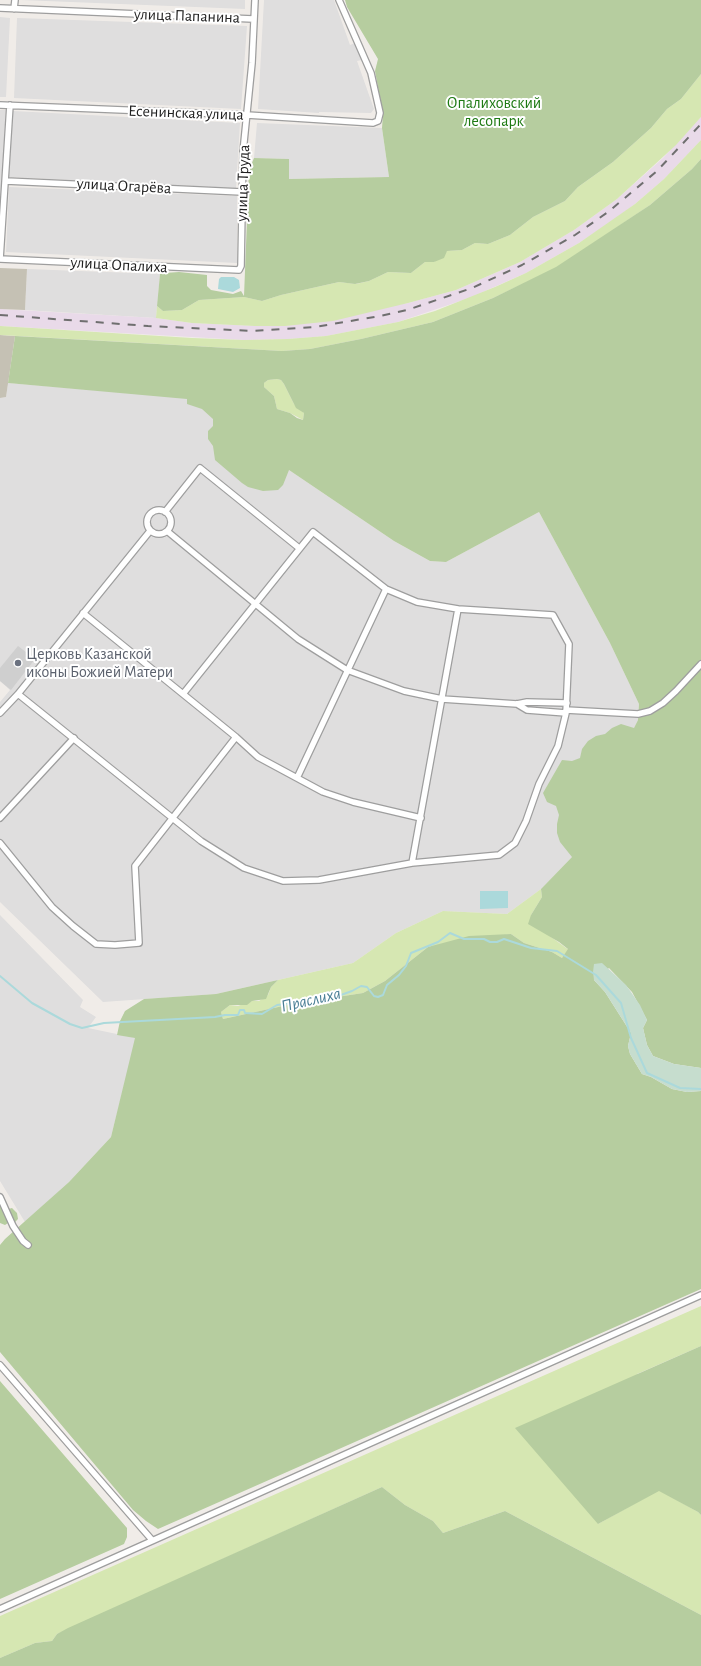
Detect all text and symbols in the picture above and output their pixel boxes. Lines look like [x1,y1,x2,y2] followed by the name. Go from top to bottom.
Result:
[134,5,240,27] street label: улица Папанина
[447,93,541,131] park label: Опалиховский лесопарк
[128,101,244,125] street label: Есенинская улица
[232,144,254,222] street label: улица Труда
[76,174,172,198] street label: улица Огарёва
[70,253,168,277] street label: улица Опалиха
[26,644,173,682] place label: Церковь Казанской иконы Божией Матери
[13,658,23,668] marker: Церковь Казанской иконы Божией Матери
[279,983,343,1017] water label: Праслиха

